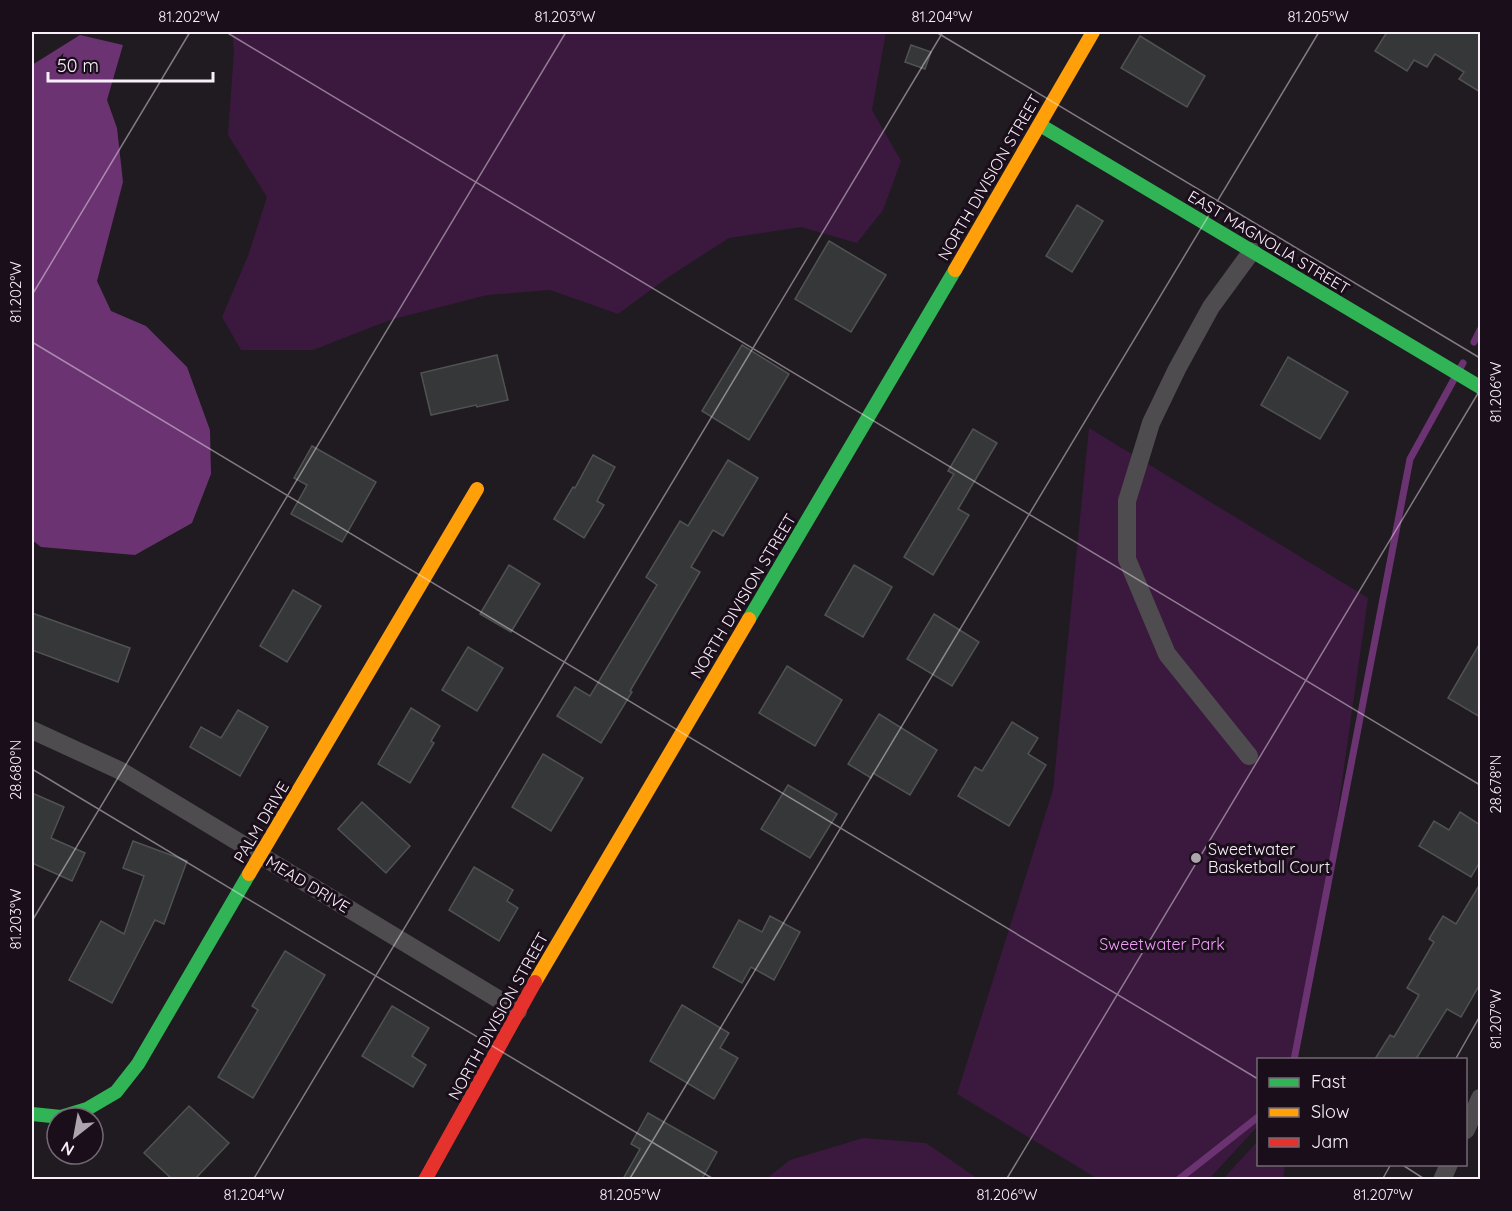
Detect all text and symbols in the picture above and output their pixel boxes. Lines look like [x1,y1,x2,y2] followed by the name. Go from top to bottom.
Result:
[158,7,220,26] text: 81.202°W
[535,7,596,26] text: 81.203°W
[912,7,973,26] text: 81.204°W
[1287,7,1349,26] text: 81.205°W
[48,45,213,83] scale bar
[57,54,99,77] text: 50 m
[933,90,1045,264] street label: NORTH DIVISION STREET
[1184,186,1354,298] street label: EAST MAGNOLIA STREET
[6,261,25,323] text: 81.202°W
[1486,361,1505,423] text: 81.206°W
[686,510,800,682] street label: NORTH DIVISION STREET
[6,740,25,800] text: 28.680°N
[1486,755,1505,813] text: 28.678°N
[229,778,293,866] street label: PALM DRIVE
[1208,839,1330,877] place label: Sweetwater Basketball Court
[262,851,354,917] street label: MEAD DRIVE
[1189,851,1203,865] marker: Sweetwater Basketball Court
[6,888,25,949] text: 81.203°W
[444,928,553,1103] street label: NORTH DIVISION STREET
[1099,934,1225,954] park label: Sweetwater Park
[1486,989,1505,1049] text: 81.207°W
[1257,1058,1467,1166] legend
[1311,1070,1346,1093] text: Fast
[1311,1100,1349,1123] text: Slow
[45,1106,105,1166] north arrow
[1311,1130,1349,1153] text: Jam
[57,1137,77,1160] text: N
[224,1185,285,1204] text: 81.204°W
[599,1185,661,1204] text: 81.205°W
[976,1185,1038,1204] text: 81.206°W
[1353,1185,1413,1204] text: 81.207°W

